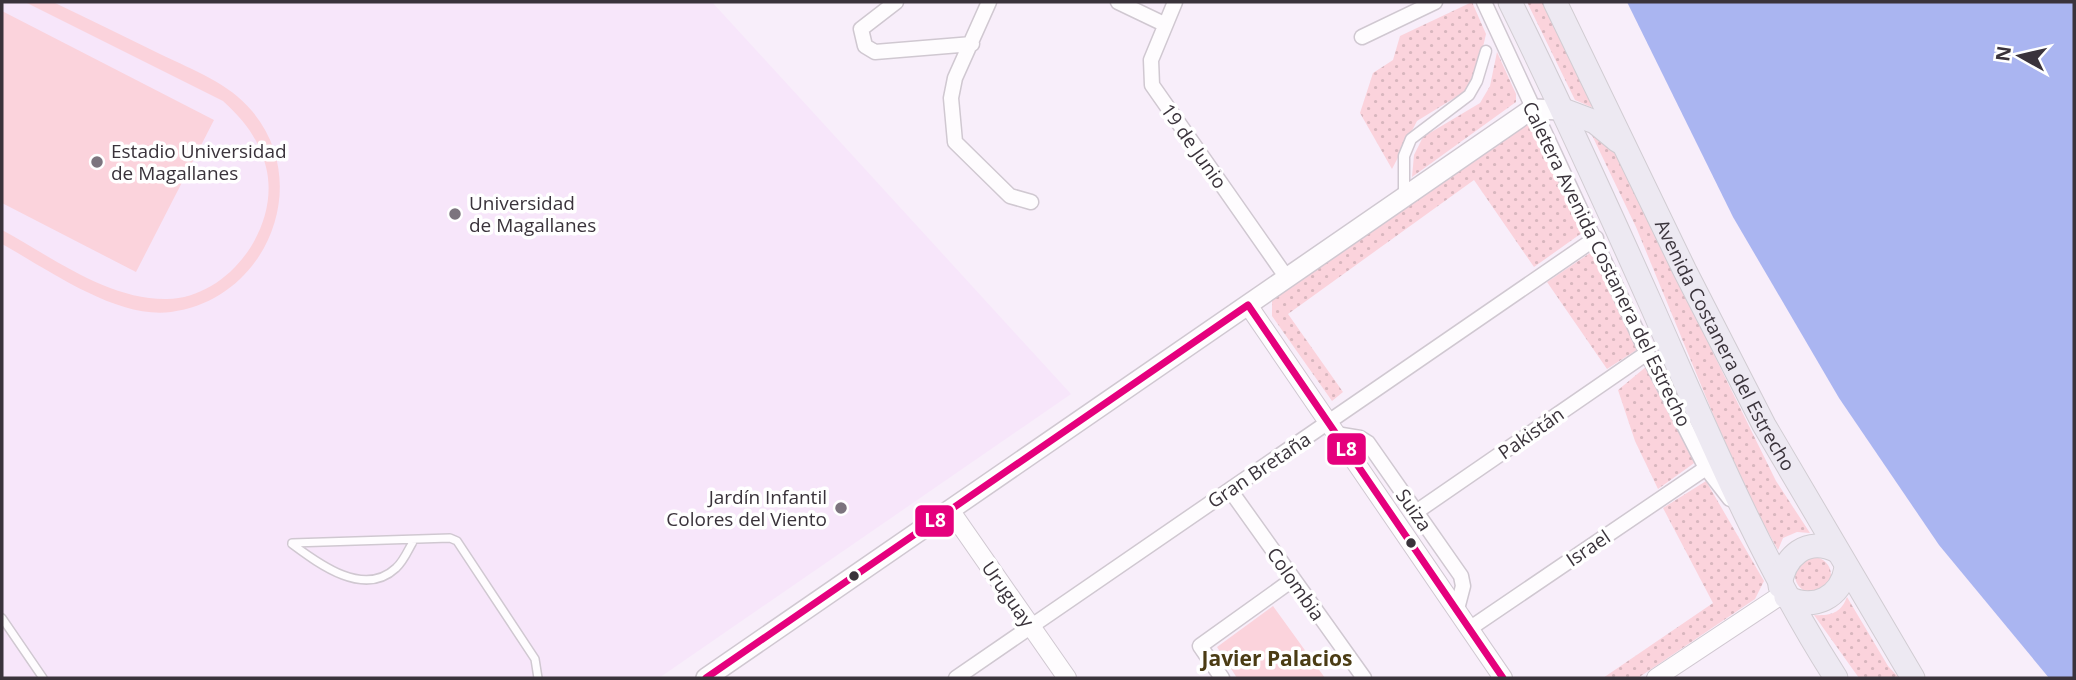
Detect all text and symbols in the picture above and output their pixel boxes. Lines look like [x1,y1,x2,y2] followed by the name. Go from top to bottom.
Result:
[1985,21,2055,91] north arrow
[1989,44,2017,63] text: N
[1517,97,1697,431] street label: Caletera Avenida Costanera del Estrecho
[1155,98,1233,194] street label: 19 de Junio
[111,138,287,186] place label: Estadio Universidad de Magallanes
[89,154,105,170] marker: Estadio Universidad de Magallanes
[469,190,596,238] place label: Universidad de Magallanes
[447,206,463,222] marker: Universidad de Magallanes
[1649,215,1801,476] street label: Avenida Costanera del Estrecho
[1493,401,1569,465] street label: Pakistán
[1202,426,1316,514] street label: Gran Bretaña
[1326,432,1367,466] line badge: L8
[1335,436,1357,462] text: L8
[666,484,827,532] place label: Jardín Infantil Colores del Viento
[1390,484,1438,536] street label: Suiza
[833,500,849,516] marker: Jardín Infantil Colores del Viento
[914,504,955,538] line badge: L8
[924,507,946,533] text: L8
[1561,524,1615,572] street label: Israel
[1404,536,1418,550] unlabelled marker
[1261,542,1331,626] street label: Colombia
[976,556,1041,633] street label: Uruguay
[847,569,861,583] unlabelled marker
[1200,644,1353,672] district label: Javier Palacios

